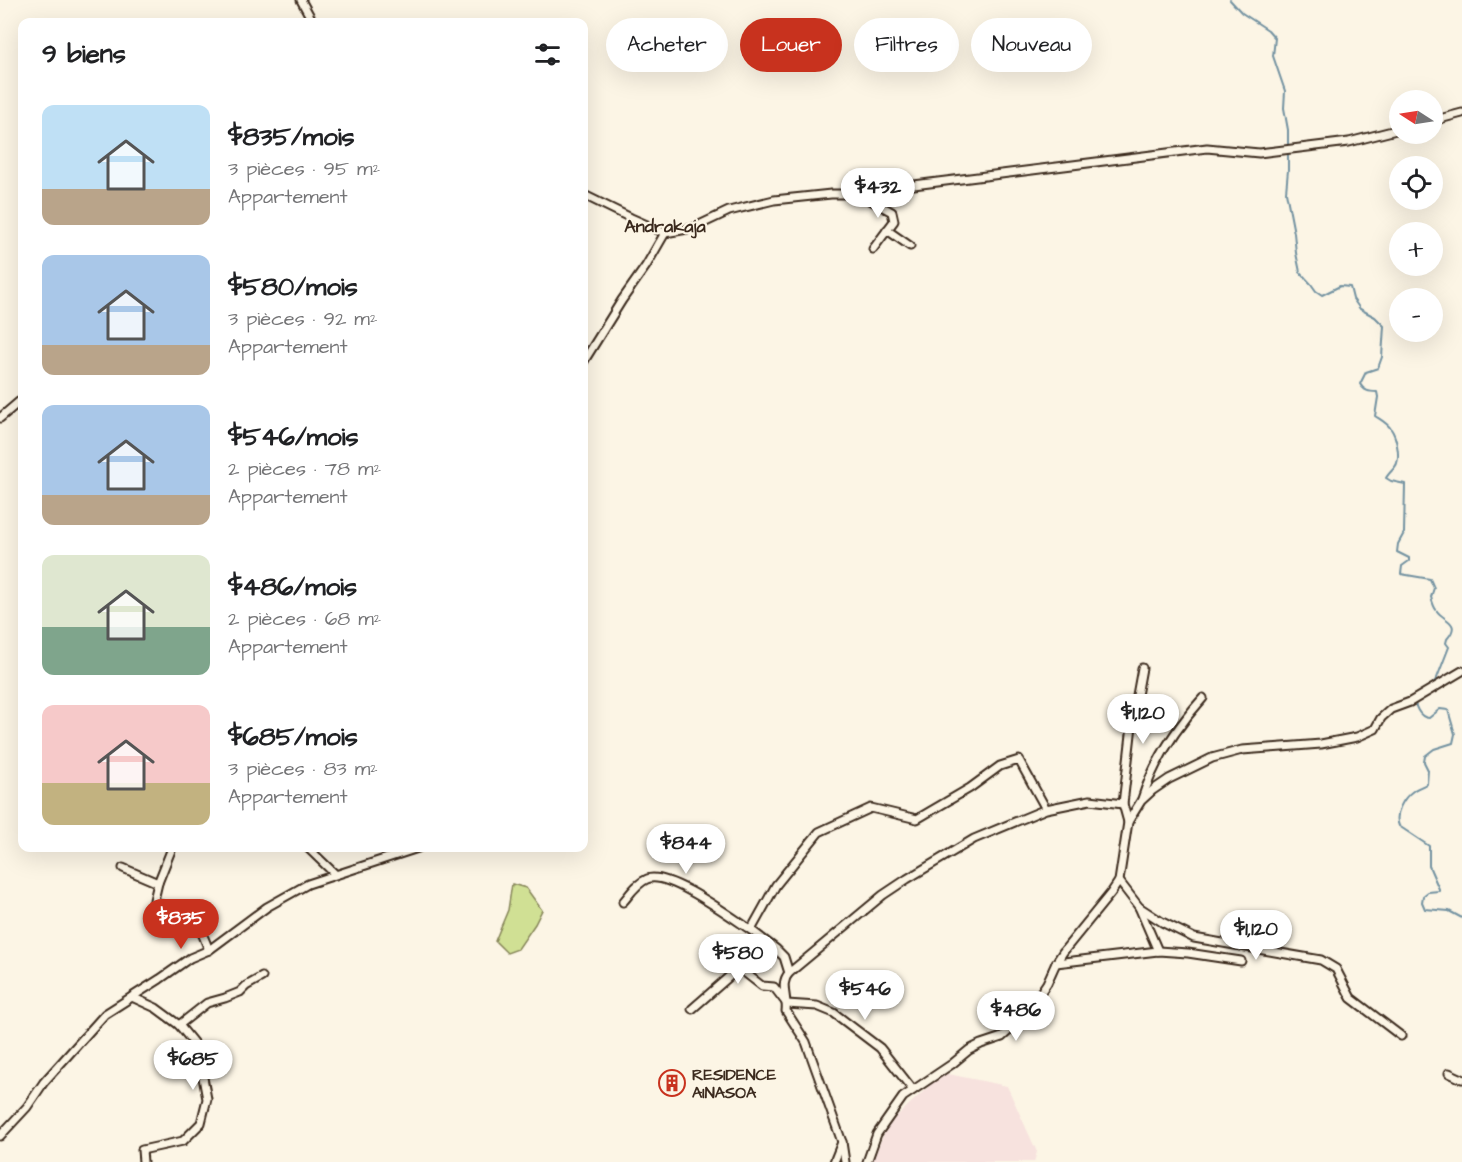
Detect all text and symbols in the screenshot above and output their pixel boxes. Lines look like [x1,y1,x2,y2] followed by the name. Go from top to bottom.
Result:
[606,18,728,72] chip: Acheter
[740,18,842,72] chip: Louer
[854,18,959,72] chip: Filtres
[971,18,1092,72] chip: Nouveau
[42,36,126,72] text: 9 biens
[531,38,564,71] icon: filters
[1389,90,1443,144] north arrow
[1389,90,1443,342] map controls
[228,119,355,155] text: $835/mois
[90,129,162,201] icon: home
[228,155,380,183] text: 3 pièces · 95 m²
[1389,156,1443,210] button: locate
[842,168,914,219] pin: $432
[855,173,901,201] text: $432
[228,183,348,211] text: Appartement
[624,214,707,239] district label: Andrakaja
[1389,222,1443,276] button: +
[228,269,358,305] text: $580/mois
[90,279,162,351] icon: home
[1389,288,1443,342] button: −
[228,305,377,333] text: 3 pièces · 92 m²
[228,333,348,361] text: Appartement
[228,419,359,455] text: $546/mois
[90,429,162,501] icon: home
[228,455,381,483] text: 2 pièces · 78 m²
[228,483,348,511] text: Appartement
[228,569,357,605] text: $486/mois
[90,579,162,651] icon: home
[228,605,381,633] text: 2 pièces · 68 m²
[228,633,348,661] text: Appartement
[1094,694,1192,745] pin: $1,120
[1121,699,1165,727] text: $1,120
[228,719,358,755] text: $685/mois
[90,729,162,801] icon: home
[228,755,378,783] text: 3 pièces · 83 m²
[228,783,348,811] text: Appartement
[650,824,722,875] pin: $844
[660,829,712,857] text: $844
[145,899,217,950] pin: $835
[157,904,205,932] text: $835
[1207,910,1305,961] pin: $1,120
[1234,915,1278,943] text: $1,120
[702,934,774,985] pin: $580
[713,939,763,967] text: $580
[829,970,901,1021] pin: $546
[839,975,891,1003] text: $546
[980,991,1052,1042] pin: $486
[991,996,1041,1024] text: $486
[157,1040,229,1091] pin: $685
[168,1045,218,1073] text: $685
[692,1064,777,1104] place label: RESIDENCE AINASOA
[657,1068,687,1098] building icon: RESIDENCE AINASOA

